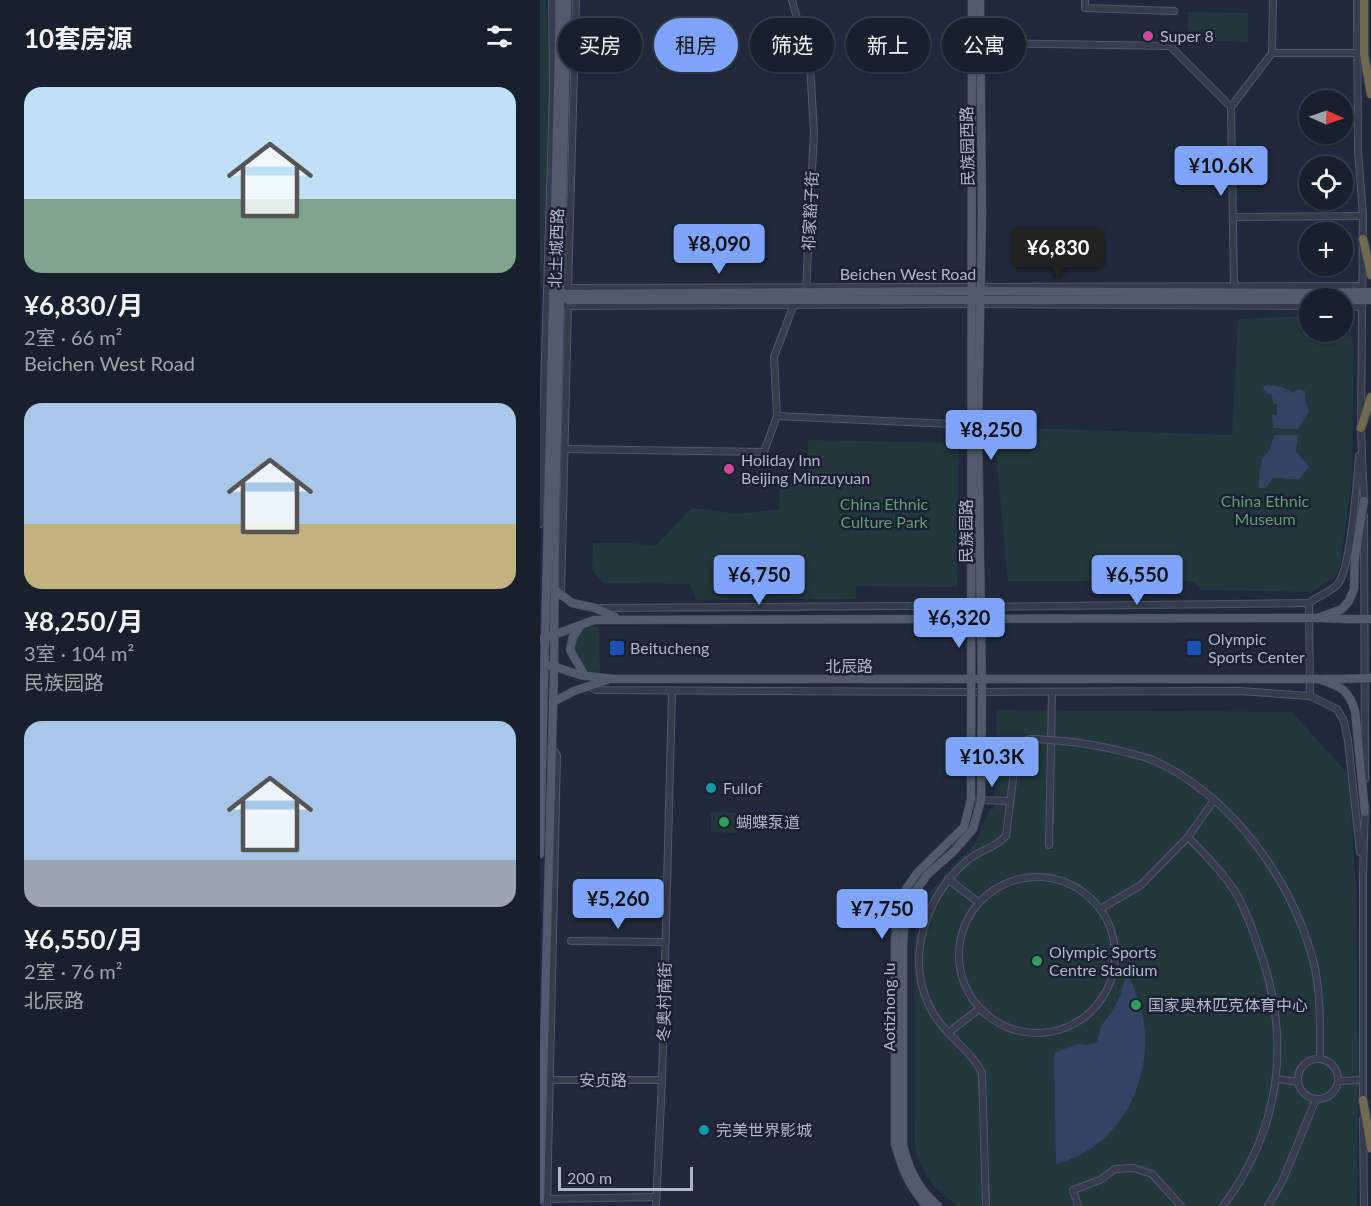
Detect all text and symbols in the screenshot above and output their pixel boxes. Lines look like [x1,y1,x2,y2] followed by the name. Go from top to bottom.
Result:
[558,18,642,72] chip: 买房
[654,18,738,72] chip: 租房
[750,18,834,72] chip: 筛选
[846,18,930,72] chip: 新上
[942,18,1026,72] chip: 公寓
[483,20,516,53] icon: filters
[24,22,132,54] text: 10套房源
[1160,26,1214,45] place label: Super 8
[1141,29,1155,43] marker: Super 8
[1299,90,1353,144] north arrow
[1299,90,1353,342] map controls
[956,106,977,186] street label: 民族园西路
[216,126,324,234] icon: home
[1172,146,1270,197] pin: ¥10.6K
[1189,153,1253,177] text: ¥10.6K
[1299,156,1353,210] button: locate
[798,171,821,251] street label: 祁家豁子街
[545,208,566,288] street label: 北土城西路
[1299,222,1353,276] button: +
[670,224,768,275] pin: ¥8,090
[1009,228,1107,279] pin: ¥6,830
[688,231,750,255] text: ¥8,090
[1027,235,1089,259] text: ¥6,830
[840,264,976,283] street label: Beichen West Road
[1299,288,1353,342] button: −
[24,289,144,321] text: ¥6,830/月
[24,325,123,349] text: 2室 · 66 m²
[24,351,195,375] text: Beichen West Road
[942,410,1040,461] pin: ¥8,250
[960,417,1022,441] text: ¥8,250
[216,442,324,550] icon: home
[741,450,870,487] place label: Holiday Inn Beijing Minzuyuan
[722,462,736,476] marker: Holiday Inn Beijing Minzuyuan
[1221,491,1310,528] park label: China Ethnic Museum
[840,494,929,531] park label: China Ethnic Culture Park
[956,499,975,563] street label: 民族园路
[710,555,808,606] pin: ¥6,750
[1088,555,1186,606] pin: ¥6,550
[728,562,790,586] text: ¥6,750
[1106,562,1168,586] text: ¥6,550
[910,598,1008,649] pin: ¥6,320
[24,605,144,637] text: ¥8,250/月
[928,605,990,629] text: ¥6,320
[1208,629,1305,666] place label: Olympic Sports Center
[630,638,709,657] place label: Beitucheng
[608,639,626,657] marker: Beitucheng
[1185,639,1203,657] marker: Olympic Sports Center
[24,641,134,665] text: 3室 · 104 m²
[825,656,873,675] street label: 北辰路
[24,670,104,694] text: 民族园路
[943,737,1041,788] pin: ¥10.3K
[960,744,1024,768] text: ¥10.3K
[216,760,324,868] icon: home
[723,778,763,797] place label: Fullof
[704,781,718,795] marker: Fullof
[736,812,800,831] place label: 蝴蝶泵道
[717,815,731,829] marker: 蝴蝶泵道
[569,879,667,930] pin: ¥5,260
[587,886,649,910] text: ¥5,260
[833,889,931,940] pin: ¥7,750
[851,896,913,920] text: ¥7,750
[24,923,144,955] text: ¥6,550/月
[1049,942,1157,979] place label: Olympic Sports Centre Stadium
[1030,954,1044,968] marker: Olympic Sports Centre Stadium
[24,959,123,983] text: 2室 · 76 m²
[653,962,674,1042] street label: 冬奥村南街
[879,963,898,1051] street label: Aotizhong lu
[24,988,84,1012] text: 北辰路
[1148,995,1308,1014] place label: 国家奥林匹克体育中心
[1129,998,1143,1012] marker: 国家奥林匹克体育中心
[579,1070,627,1089] street label: 安贞路
[716,1120,812,1139] place label: 完美世界影城
[697,1123,711,1137] marker: 完美世界影城
[558,1164,693,1192] scale bar
[567,1168,612,1187] text: 200 m

